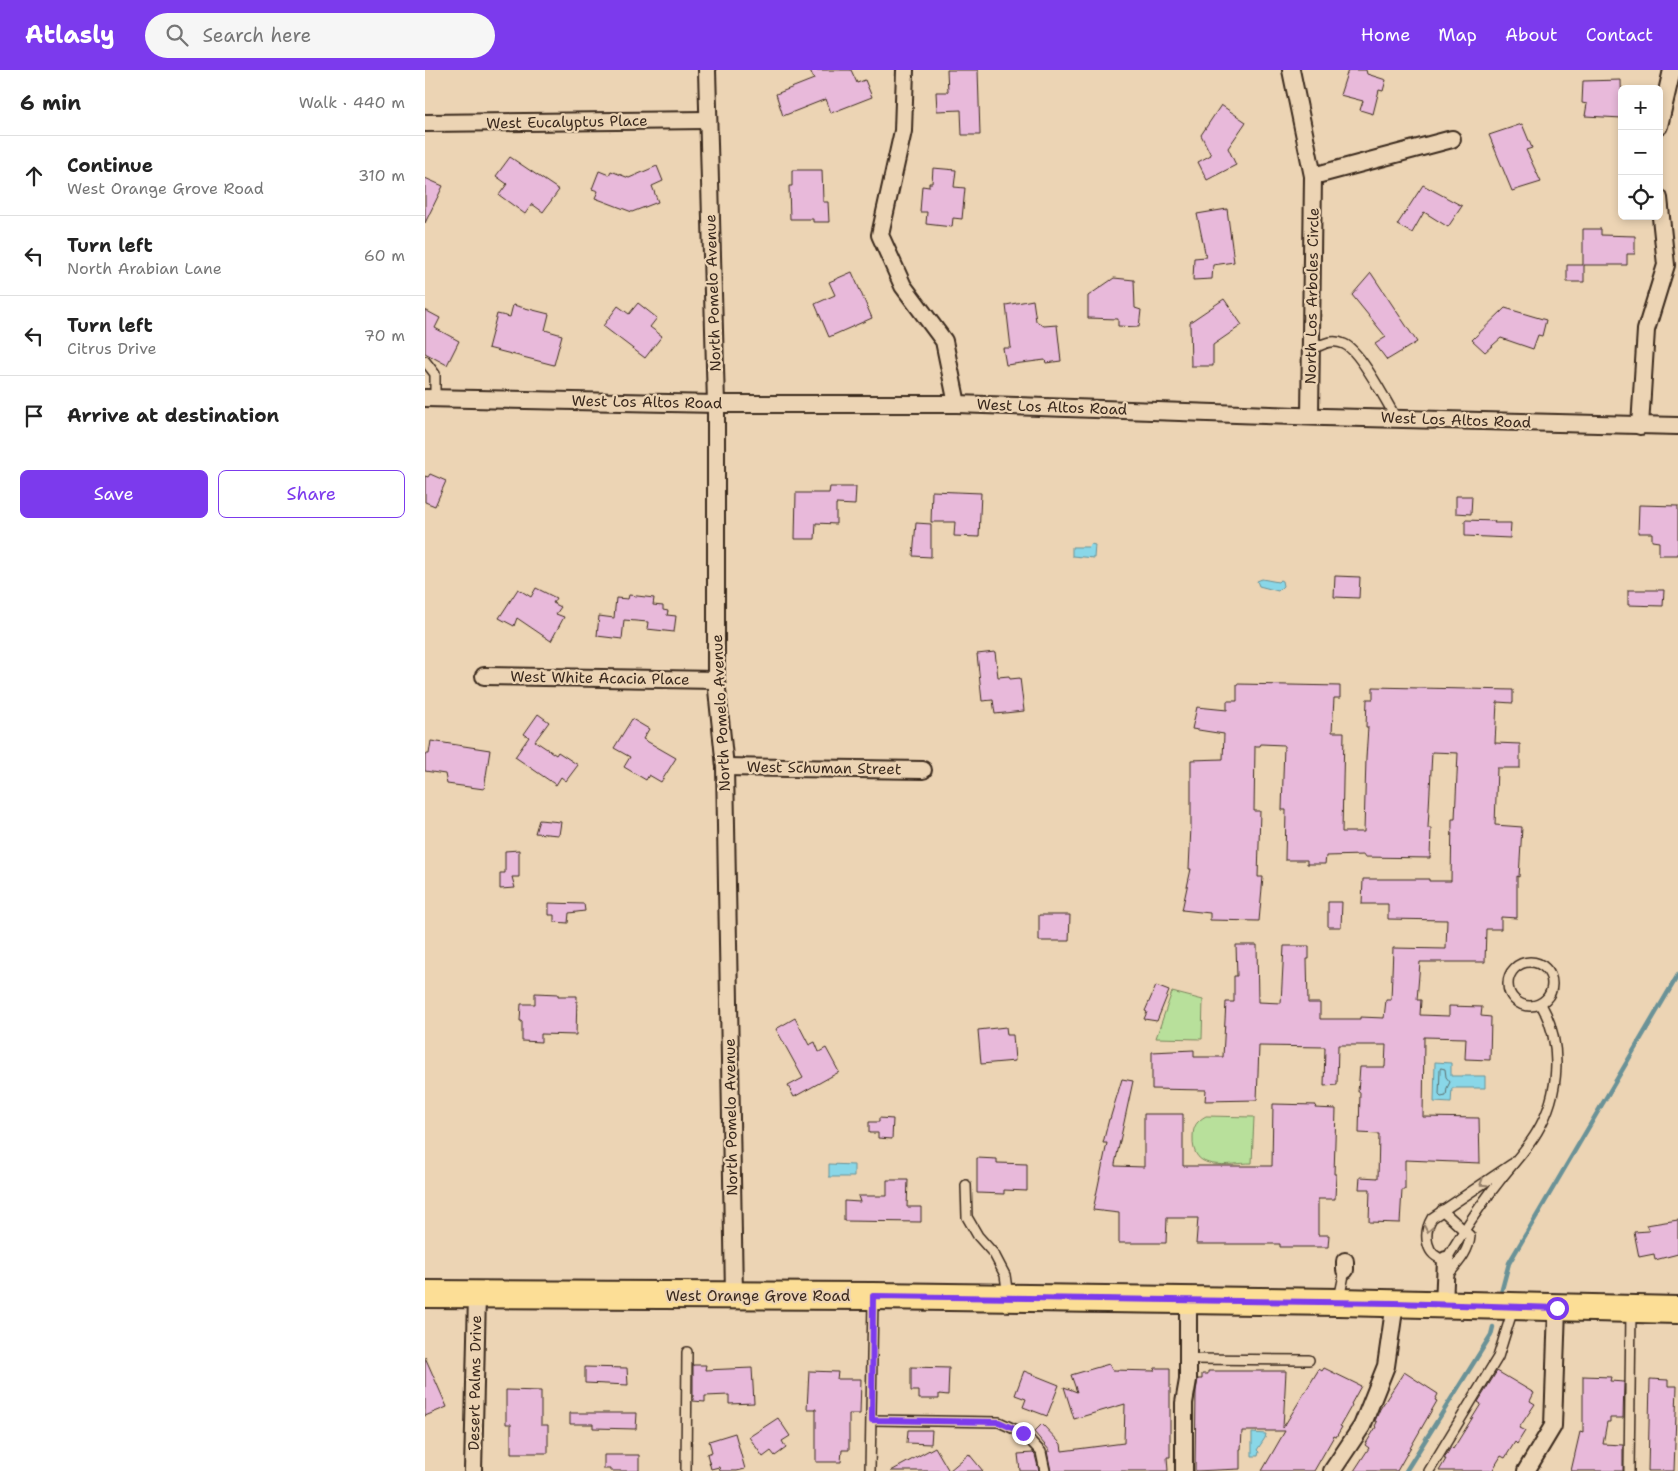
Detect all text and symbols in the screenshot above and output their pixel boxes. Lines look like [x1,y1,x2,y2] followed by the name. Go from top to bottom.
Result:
[145,13,495,58] search box
[25,19,115,51] text: Atlasly
[163,21,191,49] icon: search
[203,23,311,48] text: Search here
[1361,23,1410,47] text: Home
[1438,23,1477,47] text: Map
[1505,23,1558,47] text: About
[1586,23,1653,47] text: Contact
[1618,85,1663,220] map controls
[1618,85,1663,130] button: +
[20,89,81,117] text: 6 min
[299,92,405,113] text: Walk · 440 m
[486,111,648,133] street label: West Eucalyptus Place
[1618,130,1663,175] button: −
[67,153,153,178] text: Continue
[20,162,48,190] icon: ahead
[358,165,405,186] text: 310 m
[1618,175,1663,220] button: locate
[67,178,264,199] text: West Orange Grove Road
[1300,207,1324,385] street label: North Los Arboles Circle
[700,214,726,372] street label: North Pomelo Avenue
[67,233,153,258] text: Turn left
[20,242,48,270] icon: left
[364,245,405,266] text: 60 m
[67,258,222,279] text: North Arabian Lane
[67,313,153,338] text: Turn left
[20,322,48,350] icon: left
[364,325,405,346] text: 70 m
[67,338,157,359] text: Citrus Drive
[572,391,723,413] street label: West Los Altos Road
[976,394,1128,420] street label: West Los Altos Road
[20,402,48,430] icon: arrive
[67,403,279,428] text: Arrive at destination
[1380,407,1532,433] street label: West Los Altos Road
[20,470,208,518] button: Save
[218,470,405,518] button: Share
[707,634,735,792] street label: North Pomelo Avenue
[510,666,690,690] street label: West White Acacia Place
[747,757,901,779] street label: West Schuman Street
[720,1038,742,1196] street label: North Pomelo Avenue
[1479,1176,1488,1186] one-way arrow
[1424,1225,1434,1234] one-way arrow
[666,1286,851,1306] street label: West Orange Grove Road
[1546,1297,1569,1320] route start
[464,1315,486,1451] street label: Desert Palms Drive
[1012,1422,1035,1445] route end

